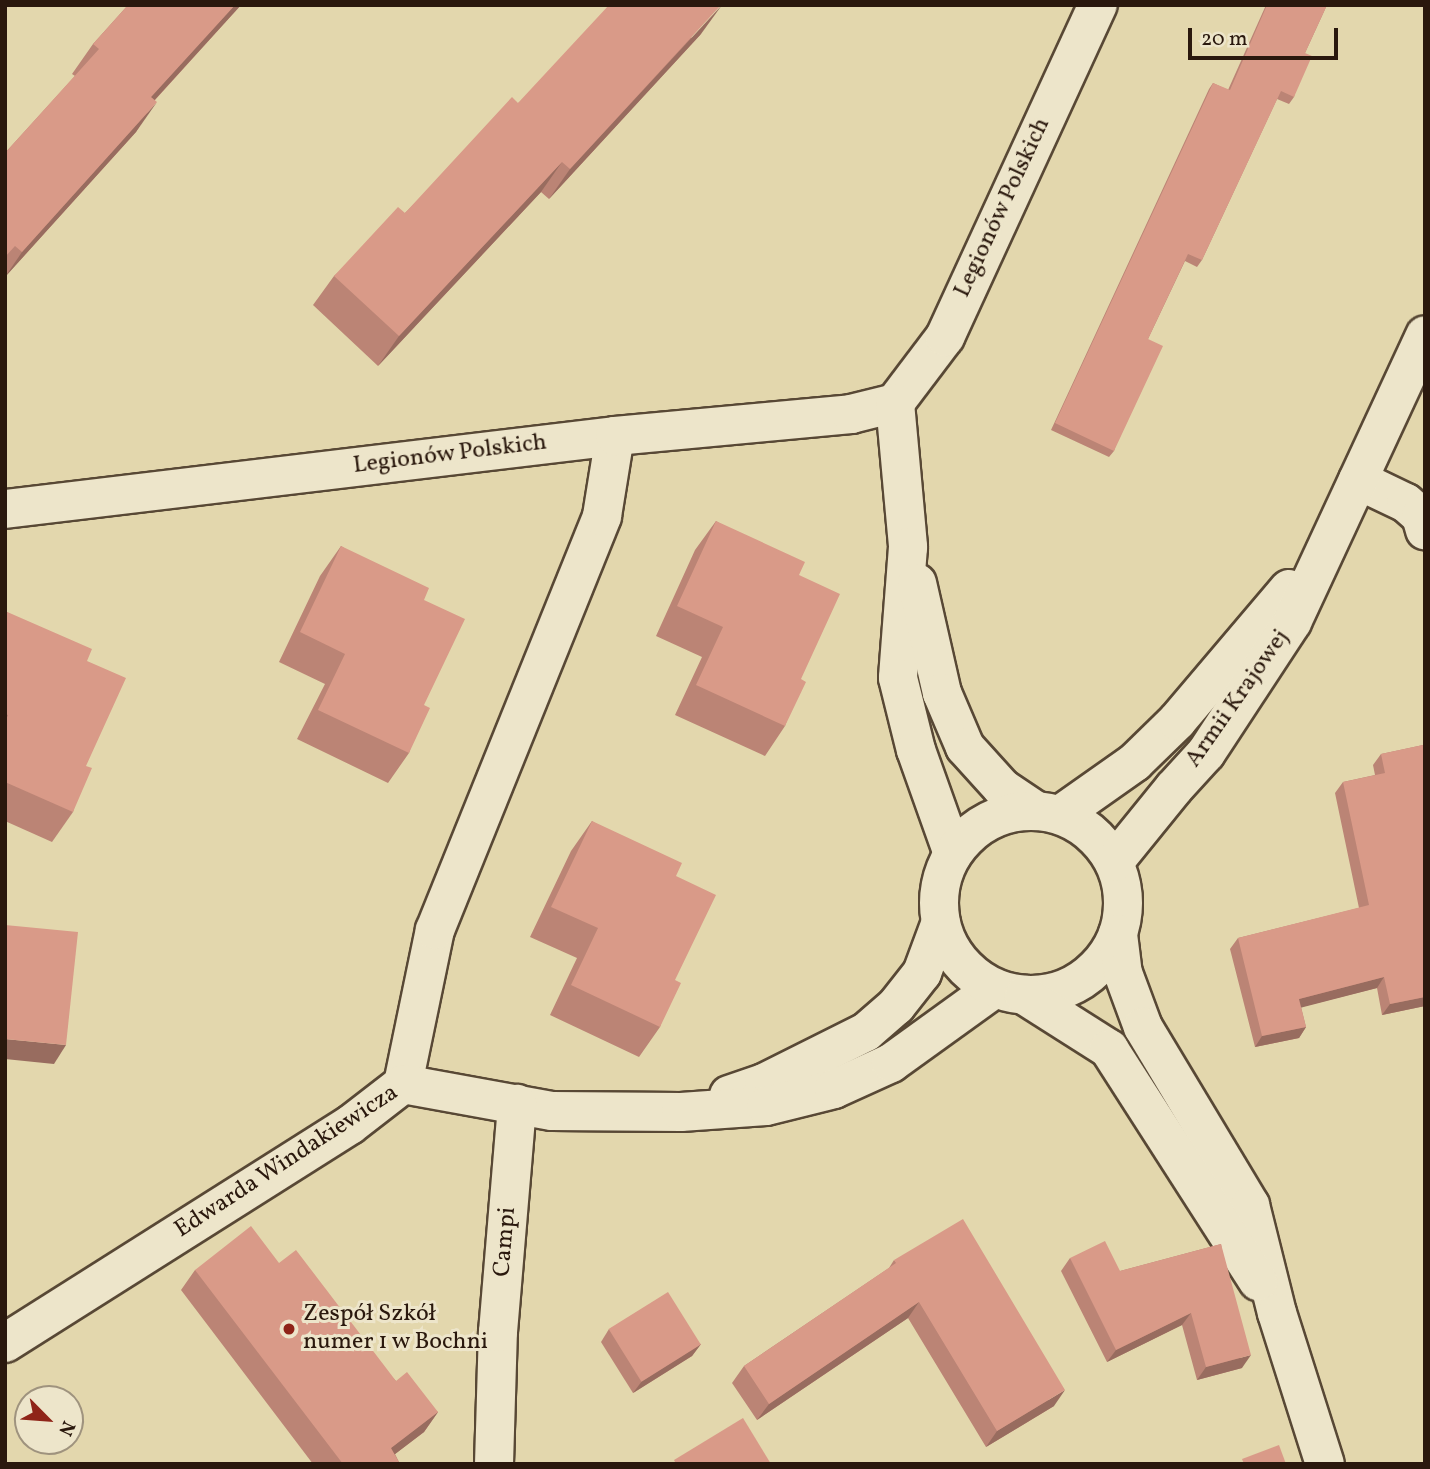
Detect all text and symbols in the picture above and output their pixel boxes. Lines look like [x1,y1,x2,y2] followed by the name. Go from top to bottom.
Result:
[1192,14,1342,58] scale bar
[1201,25,1247,54] text: 20 m
[949,113,1057,303] street label: Legionów Polskich
[351,429,549,481] street label: Legionów Polskich
[1180,625,1296,773] street label: Armii Krajowej
[170,1079,404,1245] street label: Edwarda Windakiewicza
[489,1206,523,1278] street label: Campi
[303,1301,490,1357] place label: Zespół Szkół numer 1 w Bochni
[281,1321,297,1337] marker: Zespół Szkół numer 1 w Bochni
[14,1385,84,1455] north arrow
[52,1416,81,1440] text: N

